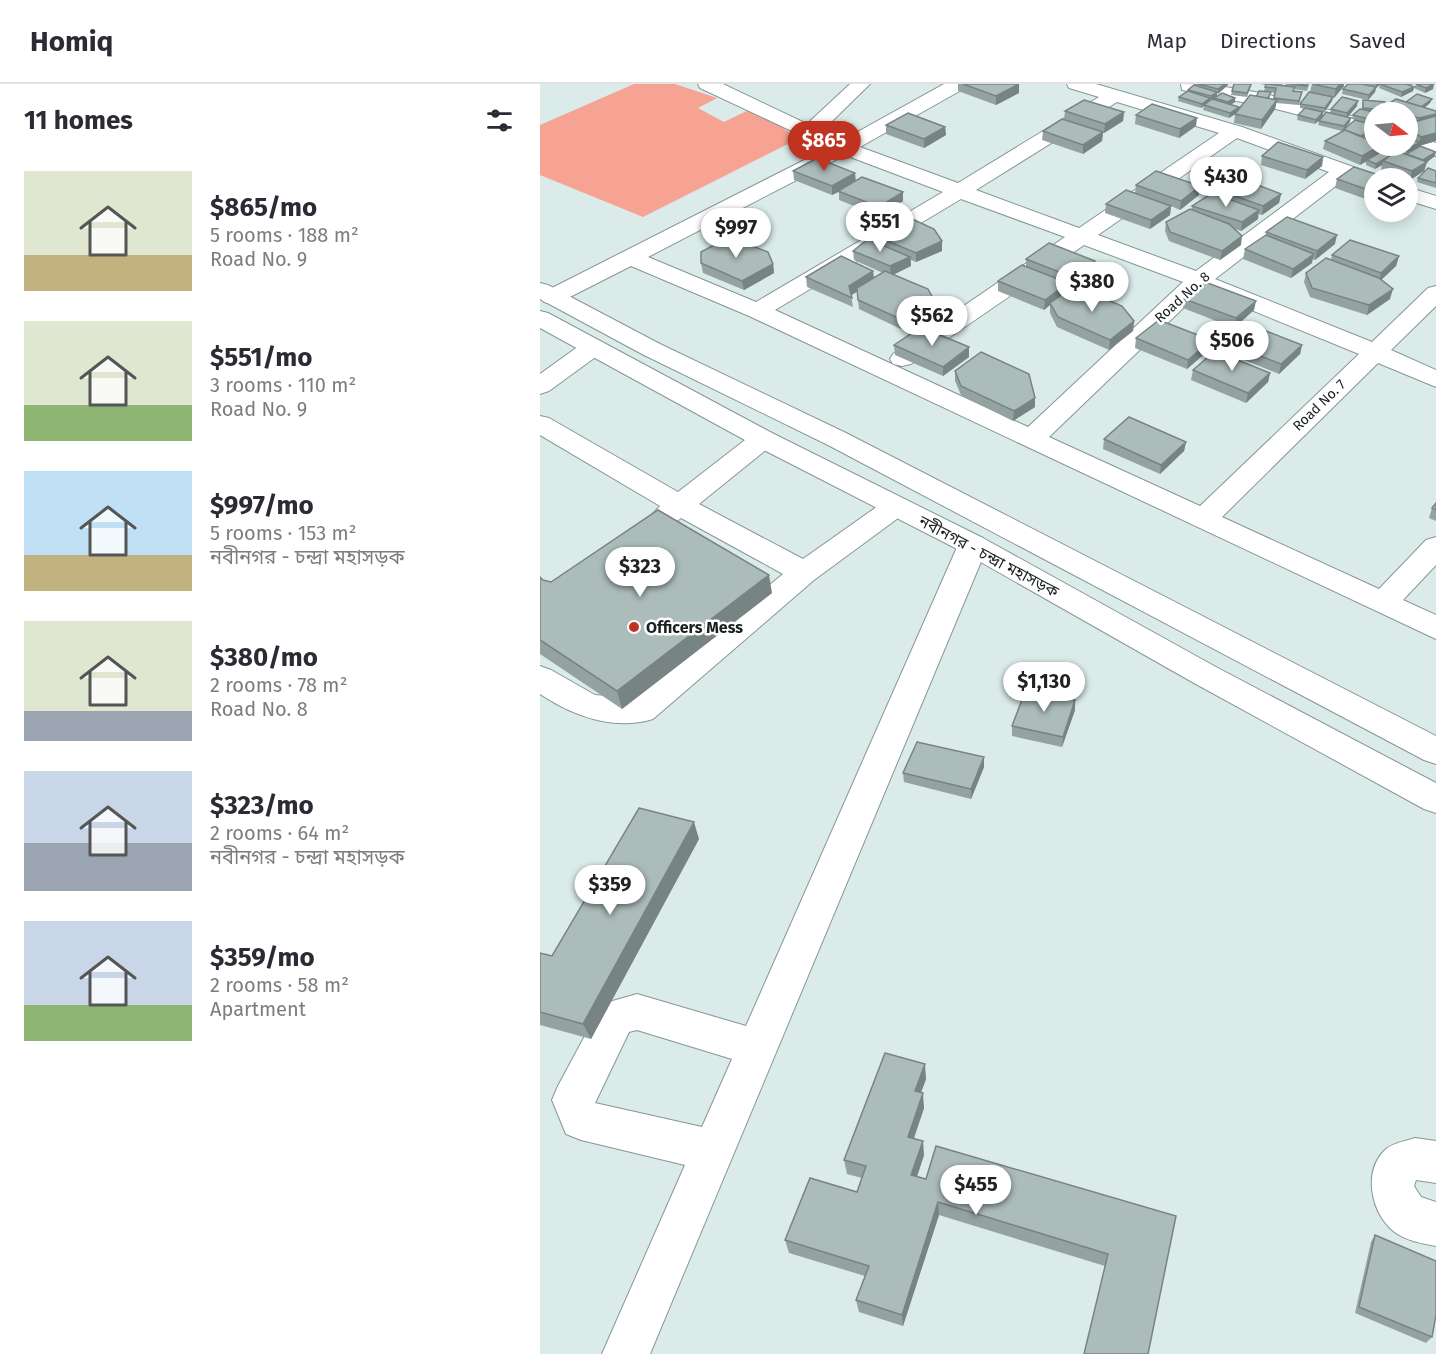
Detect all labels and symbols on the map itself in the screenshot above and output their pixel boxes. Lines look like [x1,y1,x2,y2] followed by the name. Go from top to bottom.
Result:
[1364,102,1418,156] north arrow
[788,121,860,172] pin: $865
[1190,157,1262,208] pin: $430
[844,202,916,253] pin: $551
[700,208,772,259] pin: $997
[1056,262,1128,313] pin: $380
[1151,268,1214,327] street label: Road No. 8
[896,296,968,347] pin: $562
[1196,321,1268,372] pin: $506
[1289,376,1349,435] street label: Road No. 7
[915,511,1063,602] street label: নবীনগর - চন্দ্রা মহাসড়ক
[604,547,676,598] pin: $323
[646,618,743,637] place label: Officers Mess
[627,620,641,634] marker: Officers Mess
[995,662,1093,713] pin: $1,130
[574,865,646,916] pin: $359
[940,1165,1012,1216] pin: $455

